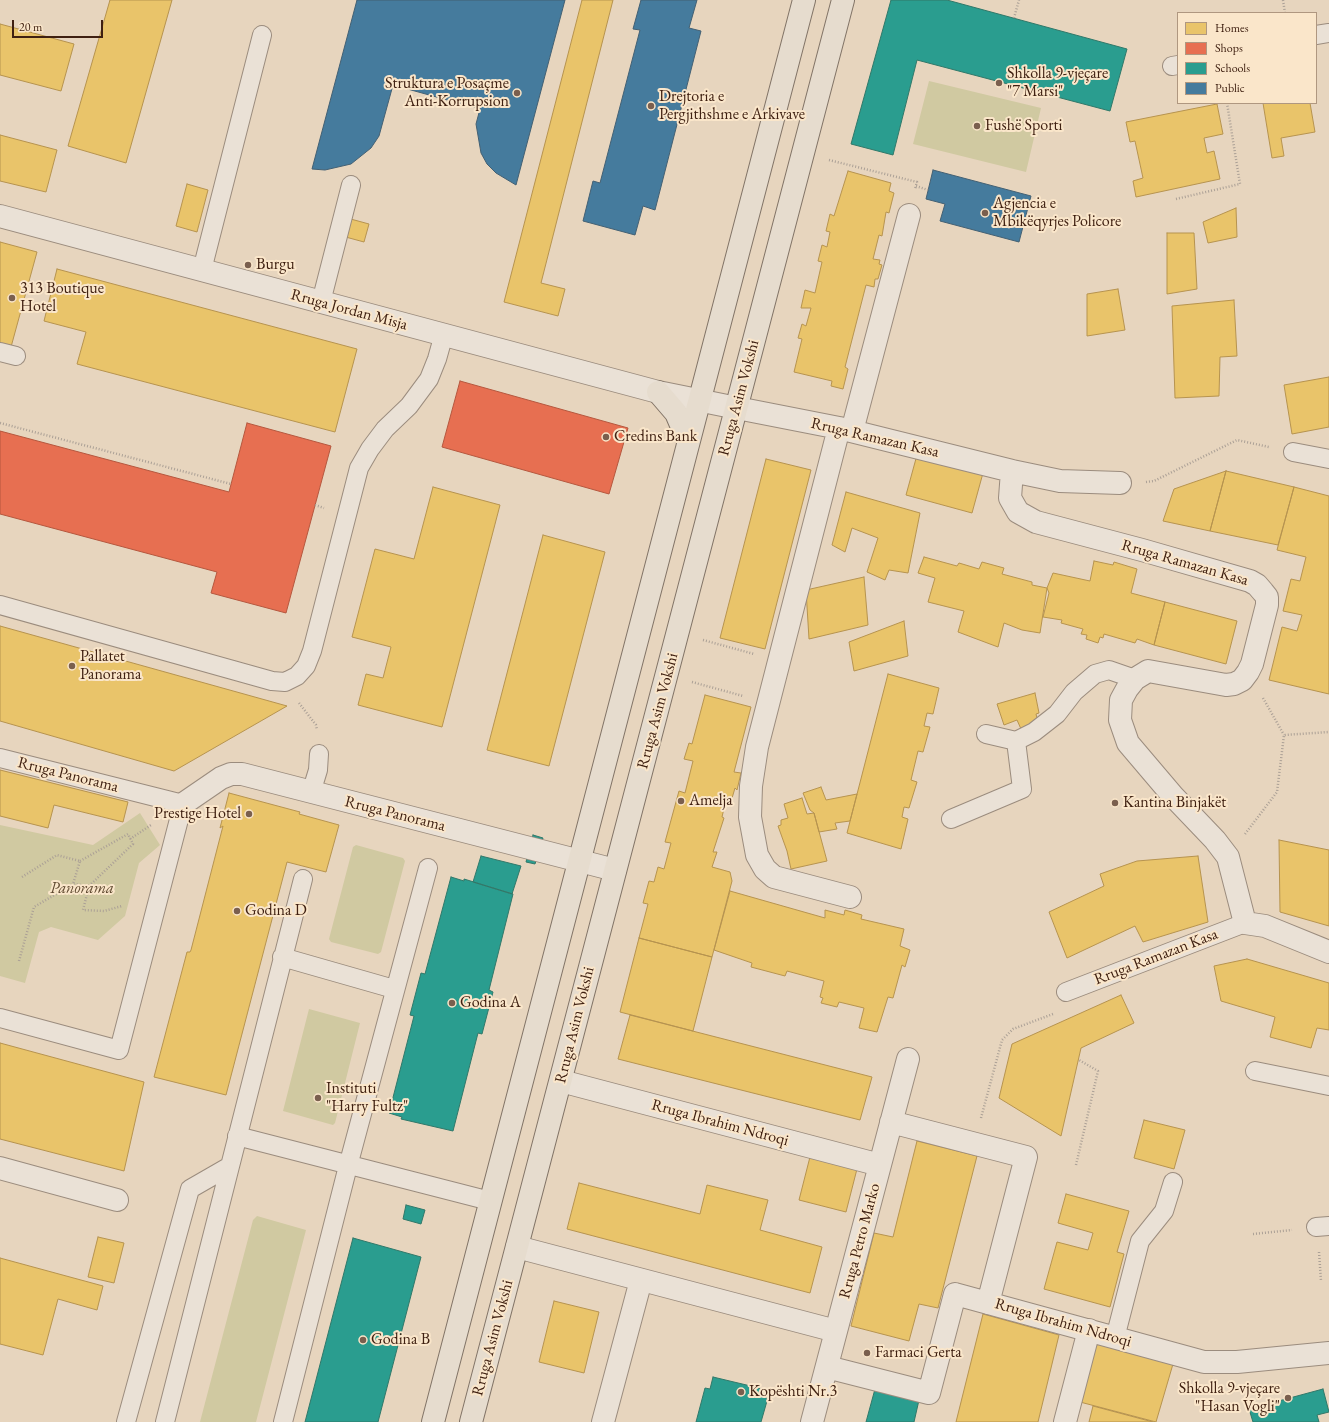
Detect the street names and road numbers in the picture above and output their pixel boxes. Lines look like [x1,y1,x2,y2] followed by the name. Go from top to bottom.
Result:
[289,285,409,335] street label: Rruga Jordan Misja
[714,338,764,458] street label: Rruga Asim Vokshi
[809,414,941,462] street label: Rruga Ramazan Kasa
[1119,536,1251,590] street label: Rruga Ramazan Kasa
[633,651,683,771] street label: Rruga Asim Vokshi
[16,753,120,797] street label: Rruga Panorama
[343,792,447,836] street label: Rruga Panorama
[1091,925,1221,989] street label: Rruga Ramazan Kasa
[551,965,599,1085] street label: Rruga Asim Vokshi
[649,1095,791,1151] street label: Rruga Ibrahim Ndroqi
[835,1181,885,1301] street label: Rruga Petro Marko
[468,1278,518,1398] street label: Rruga Asim Vokshi
[992,1294,1134,1352] street label: Rruga Ibrahim Ndroqi

